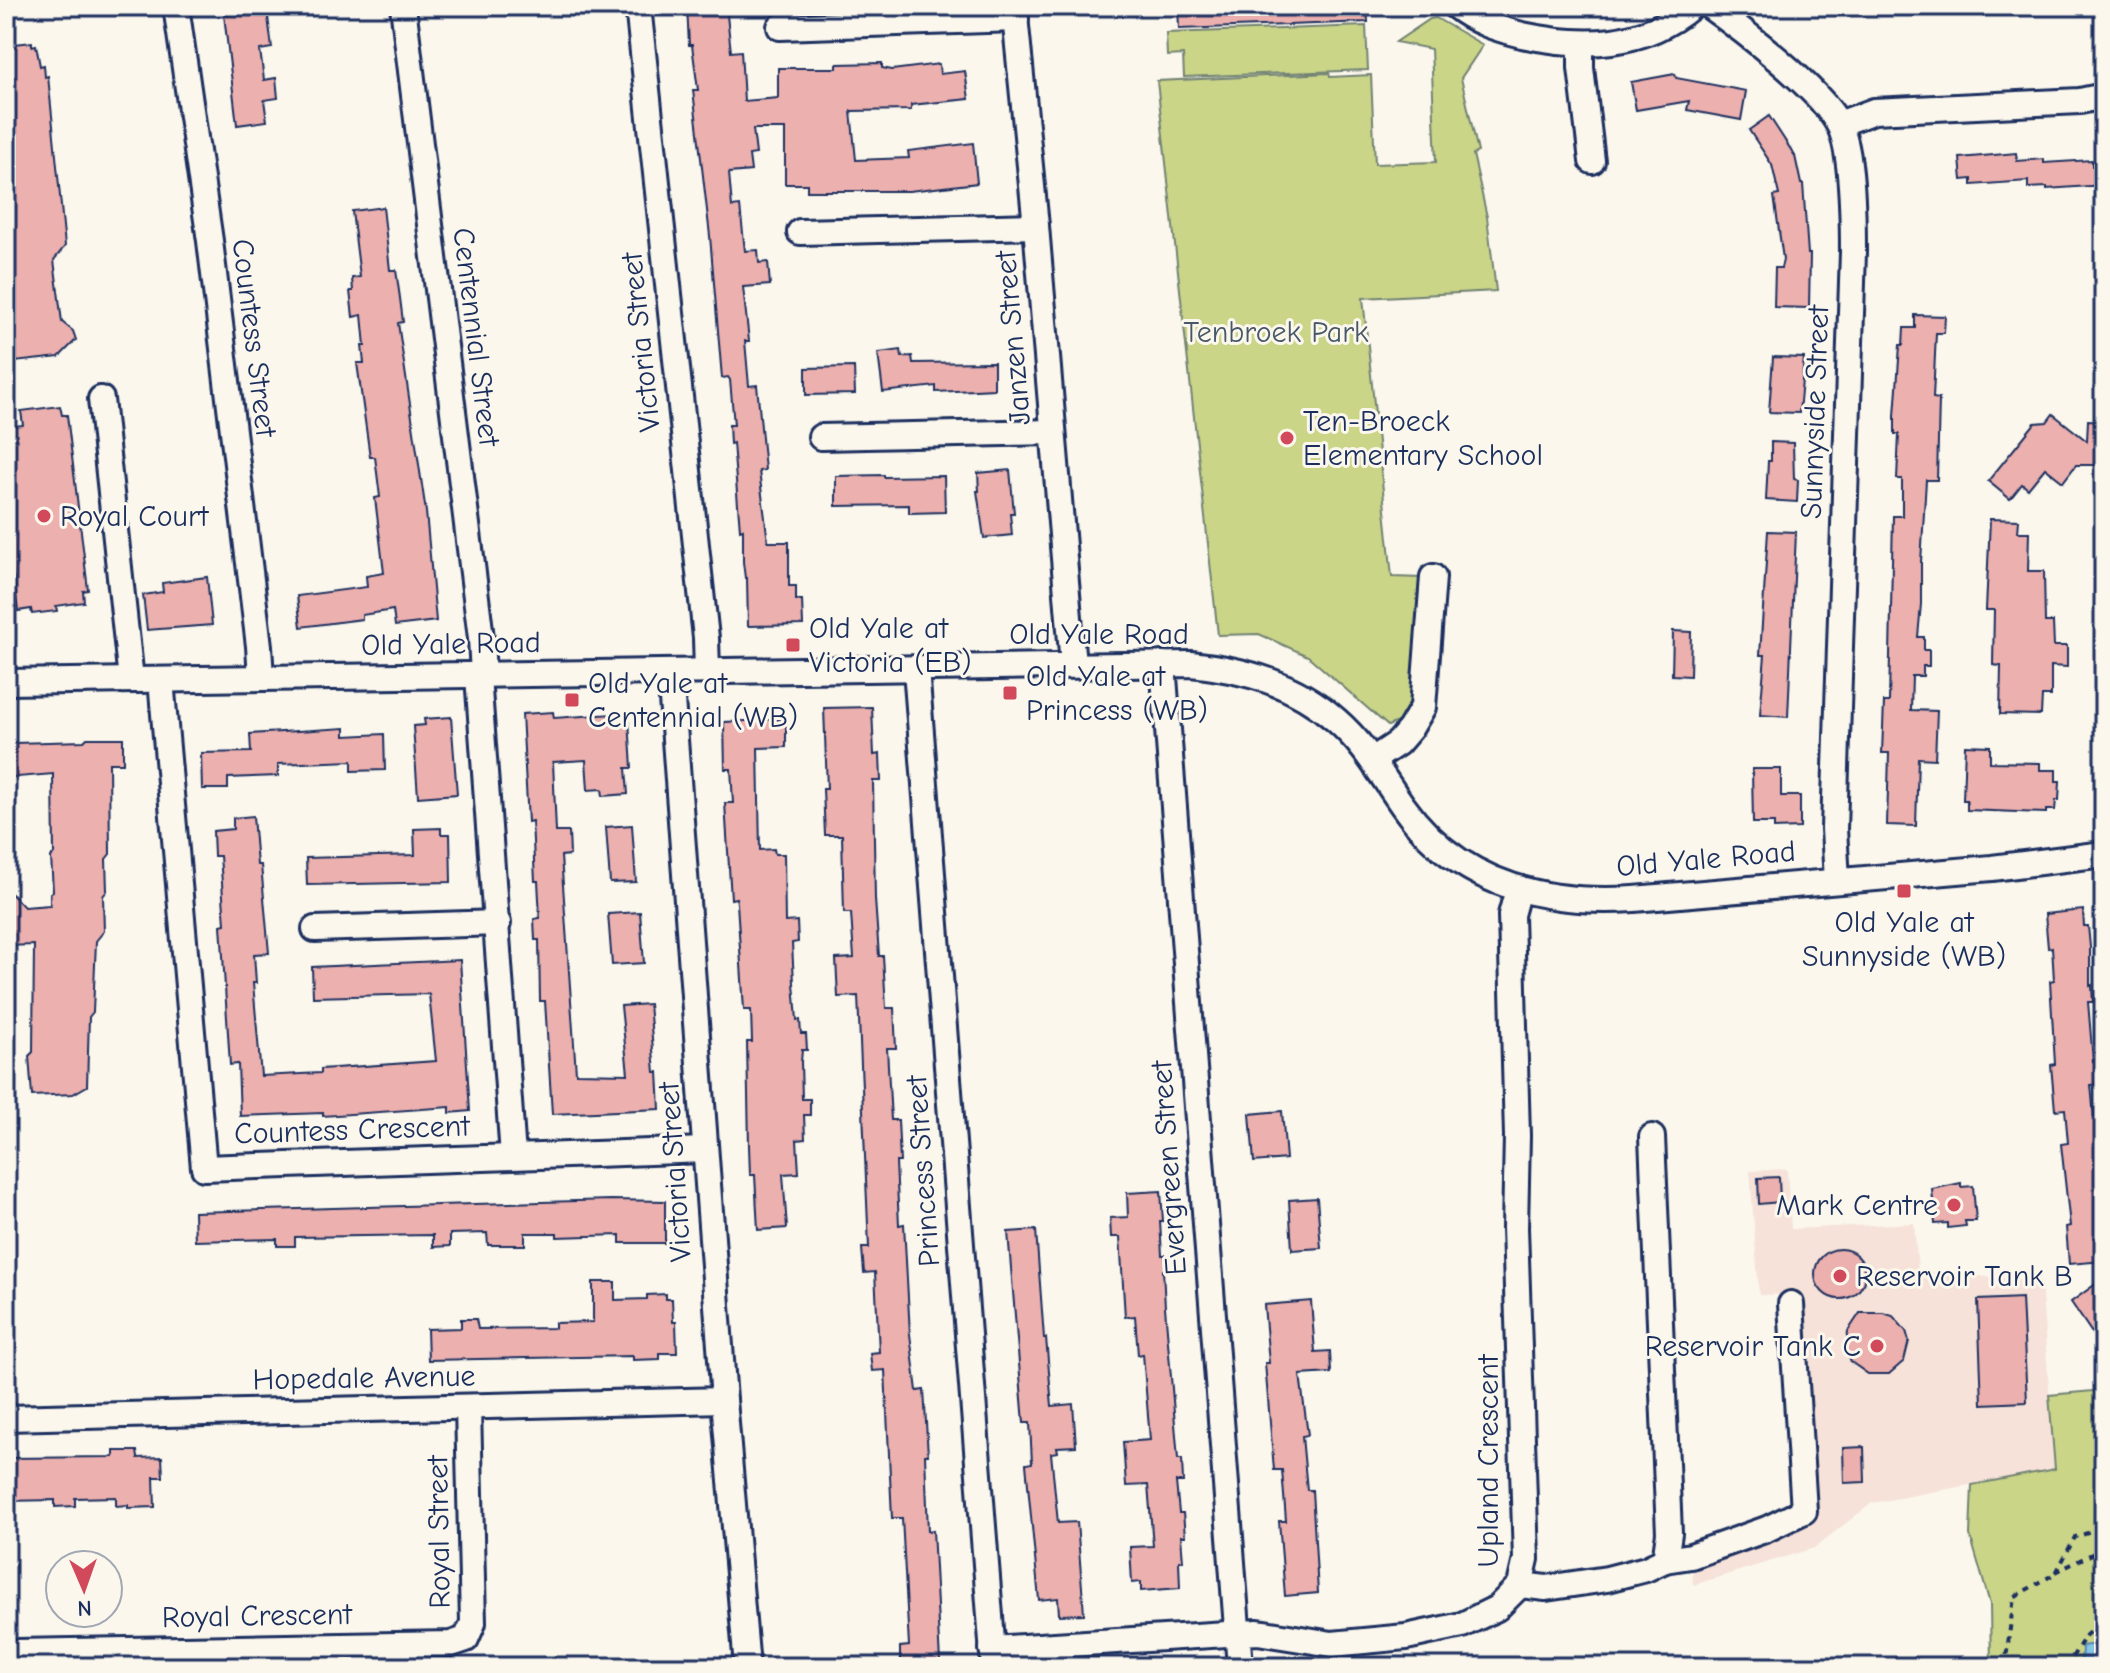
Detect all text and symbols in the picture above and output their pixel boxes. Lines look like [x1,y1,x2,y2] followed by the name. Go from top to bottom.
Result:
[445,226,507,450] street label: Centennial Street
[225,237,284,440] street label: Countess Street
[988,248,1038,427] street label: Janzen Street
[614,249,668,433] street label: Victoria Street
[1794,303,1836,519] street label: Sunnyside Street
[1183,315,1369,350] park label: Tenbroek Park
[1303,404,1543,473] place label: Ten-Broeck Elementary School
[1278,429,1296,447] marker: Ten-Broeck Elementary School
[60,499,210,534] place label: Royal Court
[35,507,53,525] marker: Royal Court
[809,611,972,680] place label: Old Yale at Victoria (EB)
[1009,617,1189,652] street label: Old Yale Road
[361,625,541,663] street label: Old Yale Road
[784,636,802,654] marker: Old Yale at Victoria (EB)
[1026,659,1208,728] place label: Old Yale at Princess (WB)
[588,666,798,735] place label: Old Yale at Centennial (WB)
[1001,684,1019,702] marker: Old Yale at Princess (WB)
[563,691,581,709] marker: Old Yale at Centennial (WB)
[1615,834,1797,884] street label: Old Yale Road
[1895,882,1913,900] marker: Old Yale at Sunnyside (WB)
[1802,905,2006,974] place label: Old Yale at Sunnyside (WB)
[1144,1058,1194,1277] street label: Evergreen Street
[899,1073,947,1268] street label: Princess Street
[651,1079,699,1263] street label: Victoria Street
[234,1108,472,1152] street label: Countess Crescent
[1776,1188,1938,1223] place label: Mark Centre
[1945,1196,1963,1214] marker: Mark Centre
[1856,1259,2073,1294] place label: Reservoir Tank B
[1831,1267,1849,1285] marker: Reservoir Tank B
[1645,1329,1861,1364] place label: Reservoir Tank C
[1868,1337,1886,1355] marker: Reservoir Tank C
[1471,1353,1506,1568] street label: Upland Crescent
[252,1359,476,1397] street label: Hopedale Avenue
[420,1454,458,1609] street label: Royal Street
[44,1549,124,1629] north arrow
[77,1595,92,1621] text: N
[162,1597,354,1635] street label: Royal Crescent

